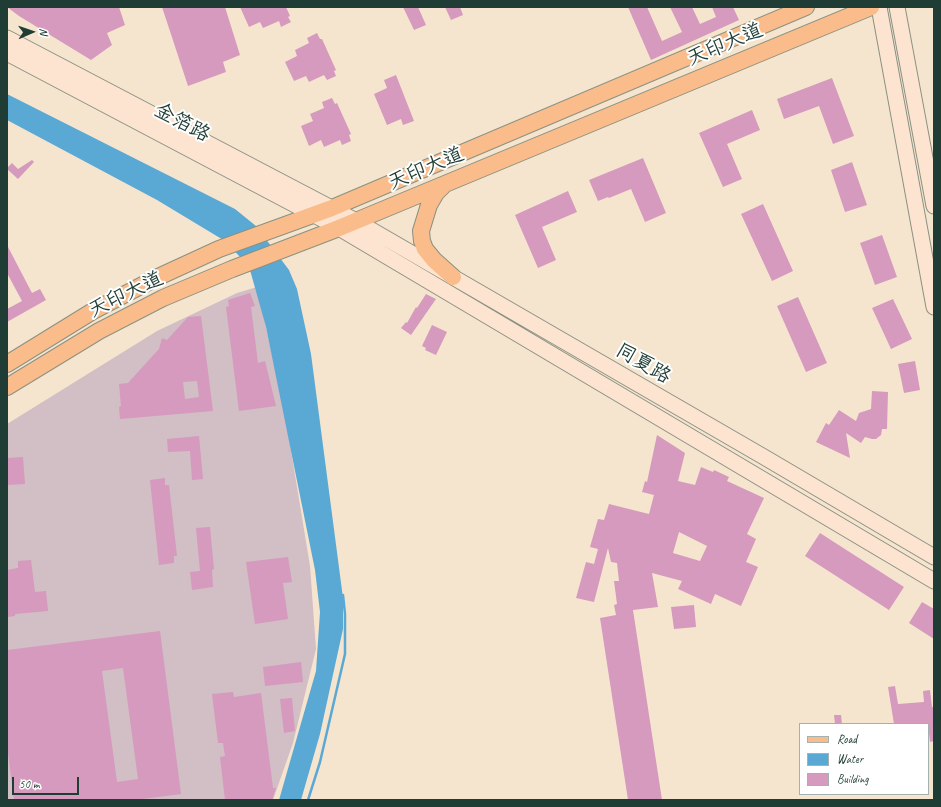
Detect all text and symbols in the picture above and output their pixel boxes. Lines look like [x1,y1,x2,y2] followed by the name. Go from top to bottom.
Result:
[12,12,52,52] north arrow
[683,18,767,72] street label: 天印大道
[37,28,51,35] text: N
[150,98,214,148] street label: 金箔路
[384,142,468,196] street label: 天印大道
[85,267,167,323] street label: 天印大道
[611,339,675,389] street label: 同夏路
[799,723,929,795] legend
[837,731,857,747] text: Road
[837,751,863,767] text: Water
[14,769,81,795] scale bar
[837,771,869,787] text: Building
[19,776,39,792] text: 50 m

